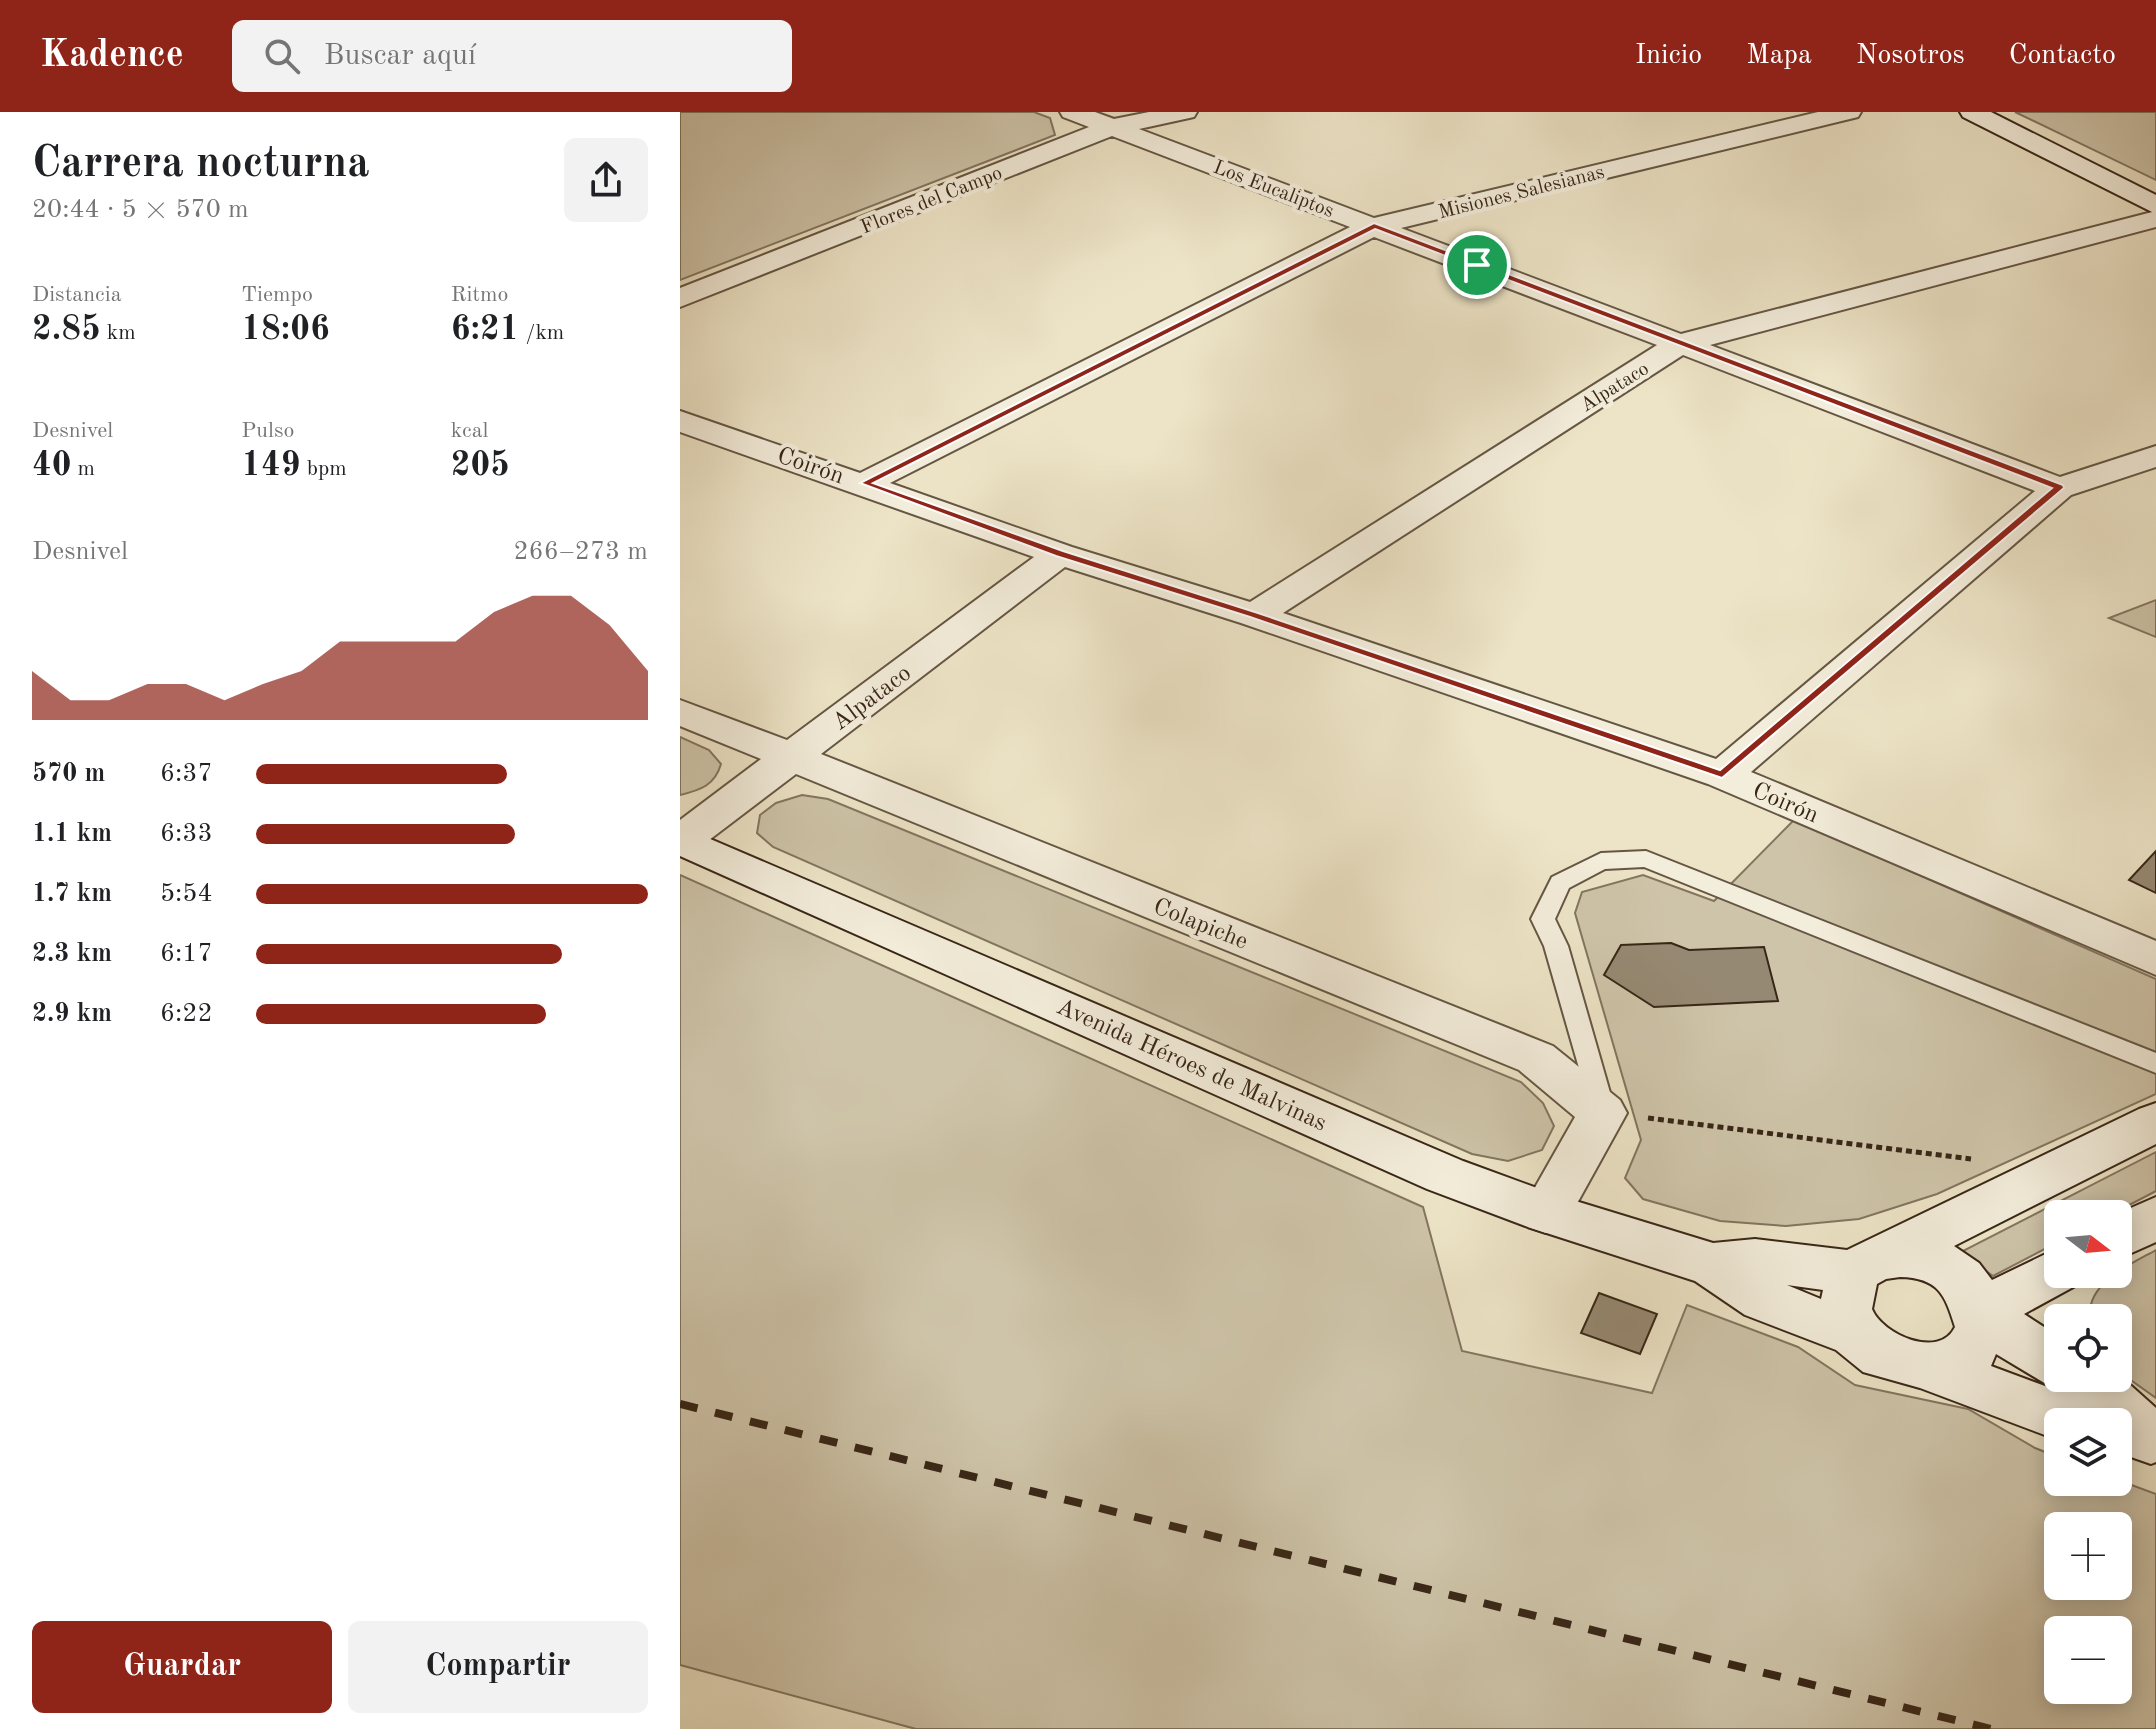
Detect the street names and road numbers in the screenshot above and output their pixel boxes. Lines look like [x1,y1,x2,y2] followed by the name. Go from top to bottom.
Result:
[1210,158,1336,222] street label: Los Eucaliptos
[858,163,1005,238] street label: Flores del Campo
[1436,163,1607,223] street label: Misiones Salesianas
[1577,359,1653,416] street label: Alpataco
[774,444,847,490] street label: Coirón
[828,661,916,736] street label: Alpataco
[1749,779,1822,828] street label: Coirón
[1149,895,1251,955] street label: Colapiche
[1052,995,1330,1136] street label: Avenida Héroes de Malvinas

